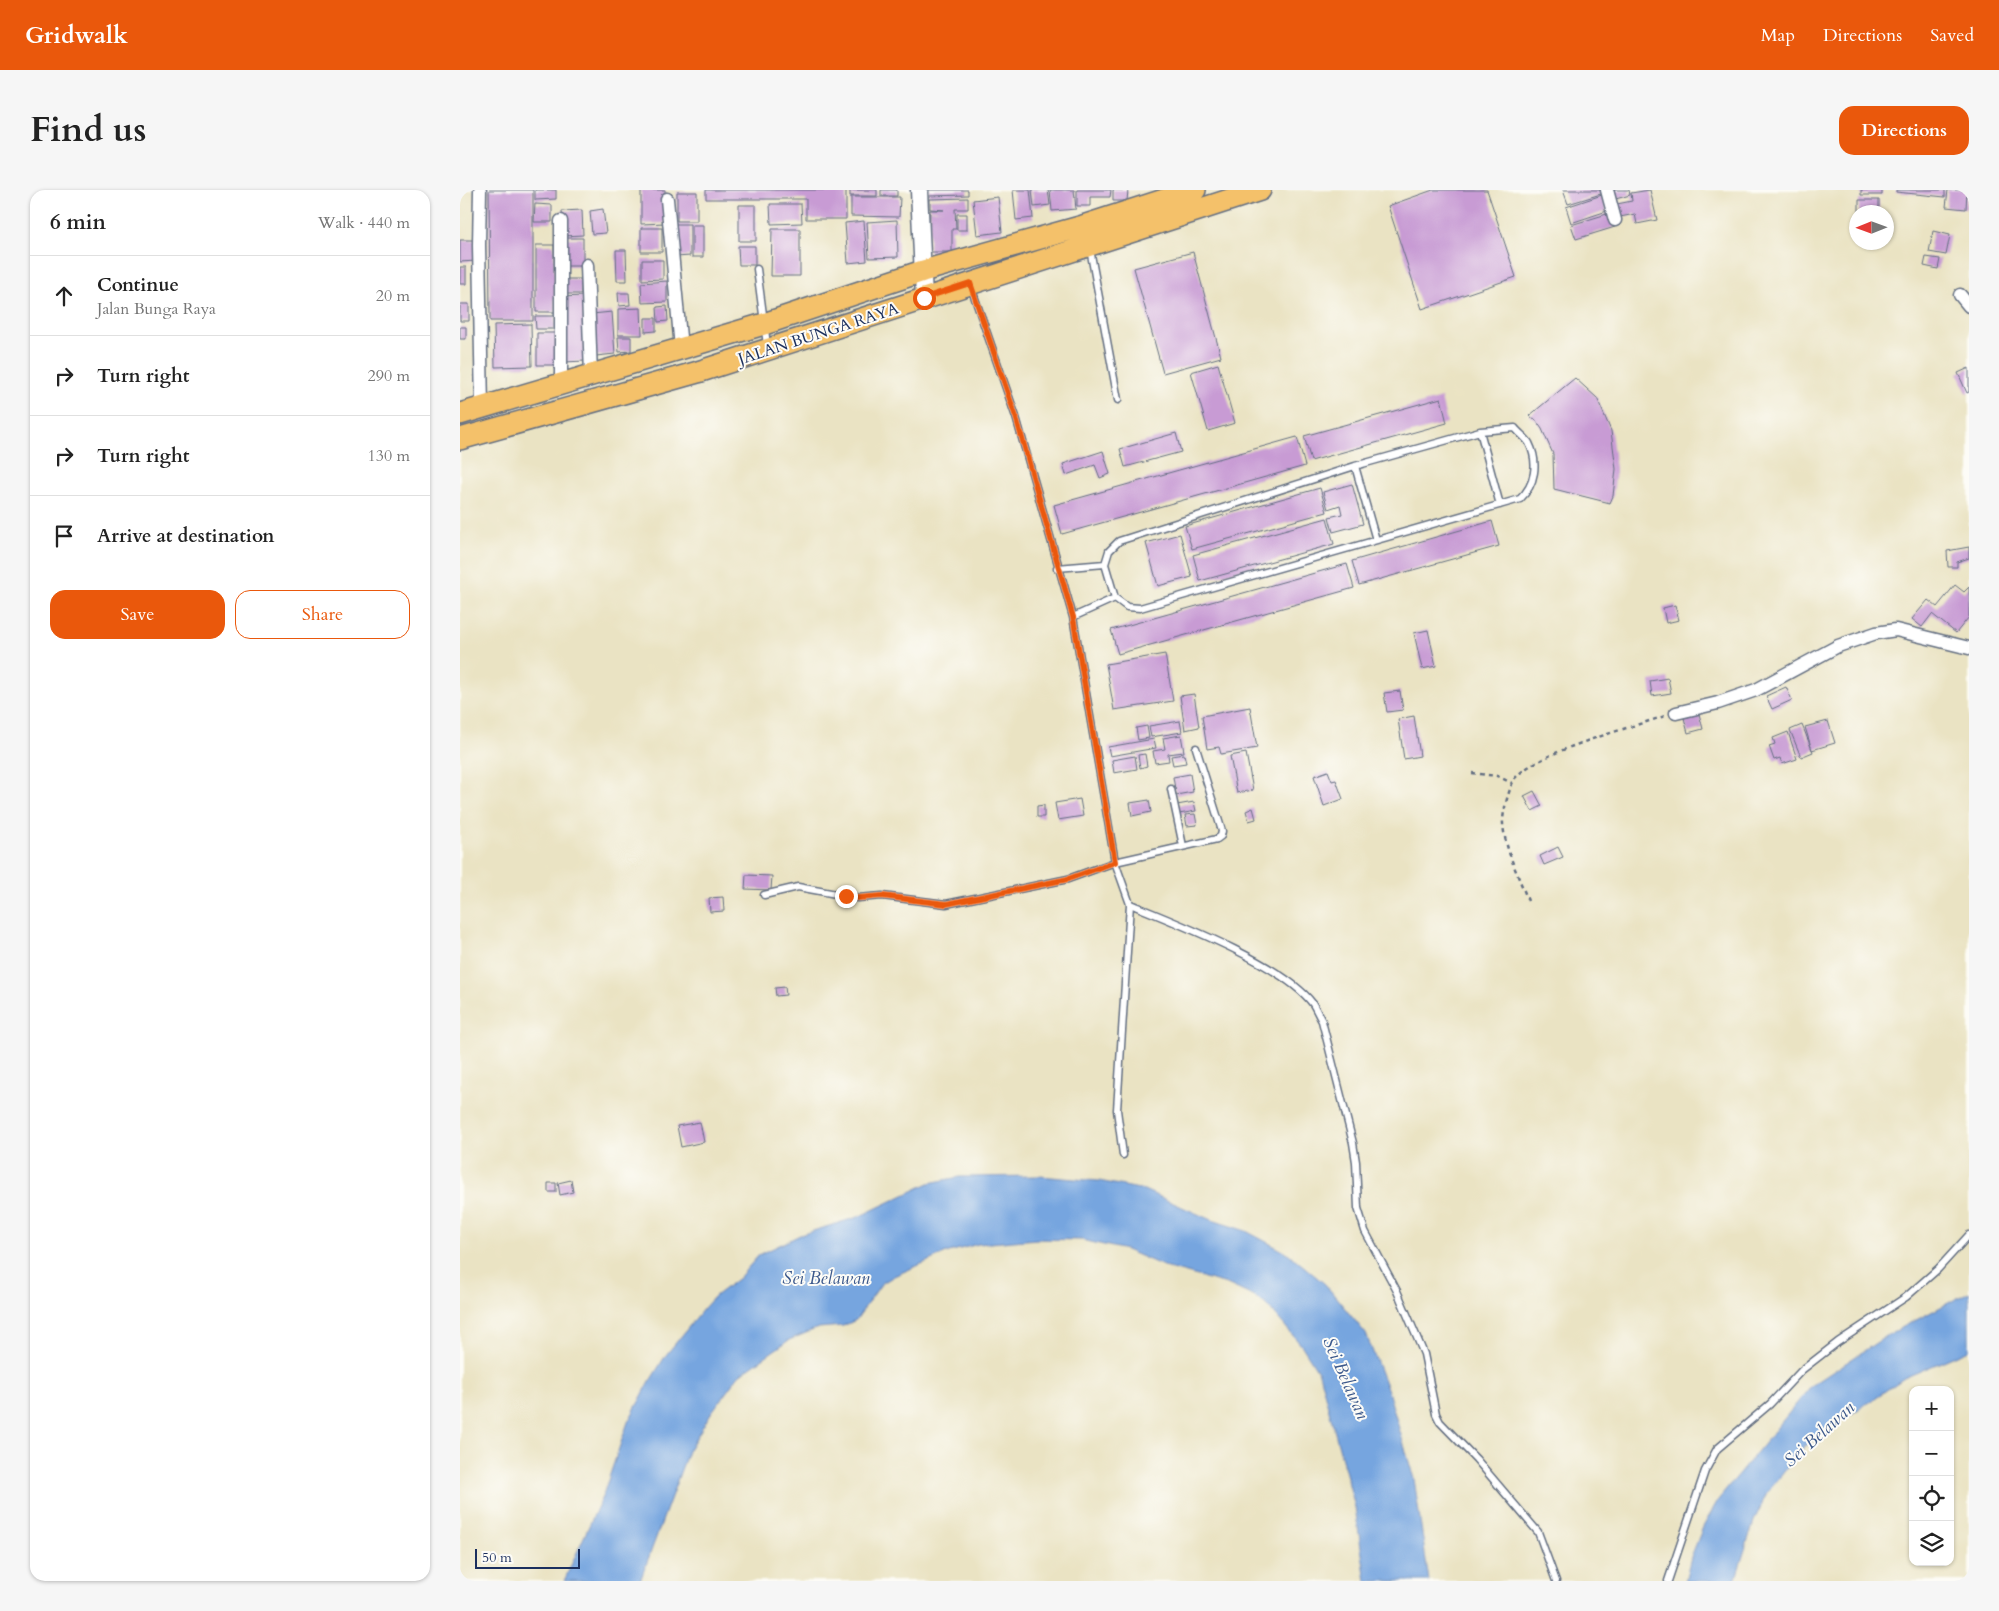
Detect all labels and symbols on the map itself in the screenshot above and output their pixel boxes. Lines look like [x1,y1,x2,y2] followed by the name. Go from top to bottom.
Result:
[1849,205,1894,250] north arrow
[913,287,936,310] route start
[733,297,902,371] street label: JALAN BUNGA RAYA
[835,885,858,908] route end
[782,1266,870,1291] water label: Sei Belawan
[1316,1333,1375,1423] water label: Sei Belawan
[1778,1396,1860,1473] water label: Sei Belawan
[475,1546,580,1569] scale bar

